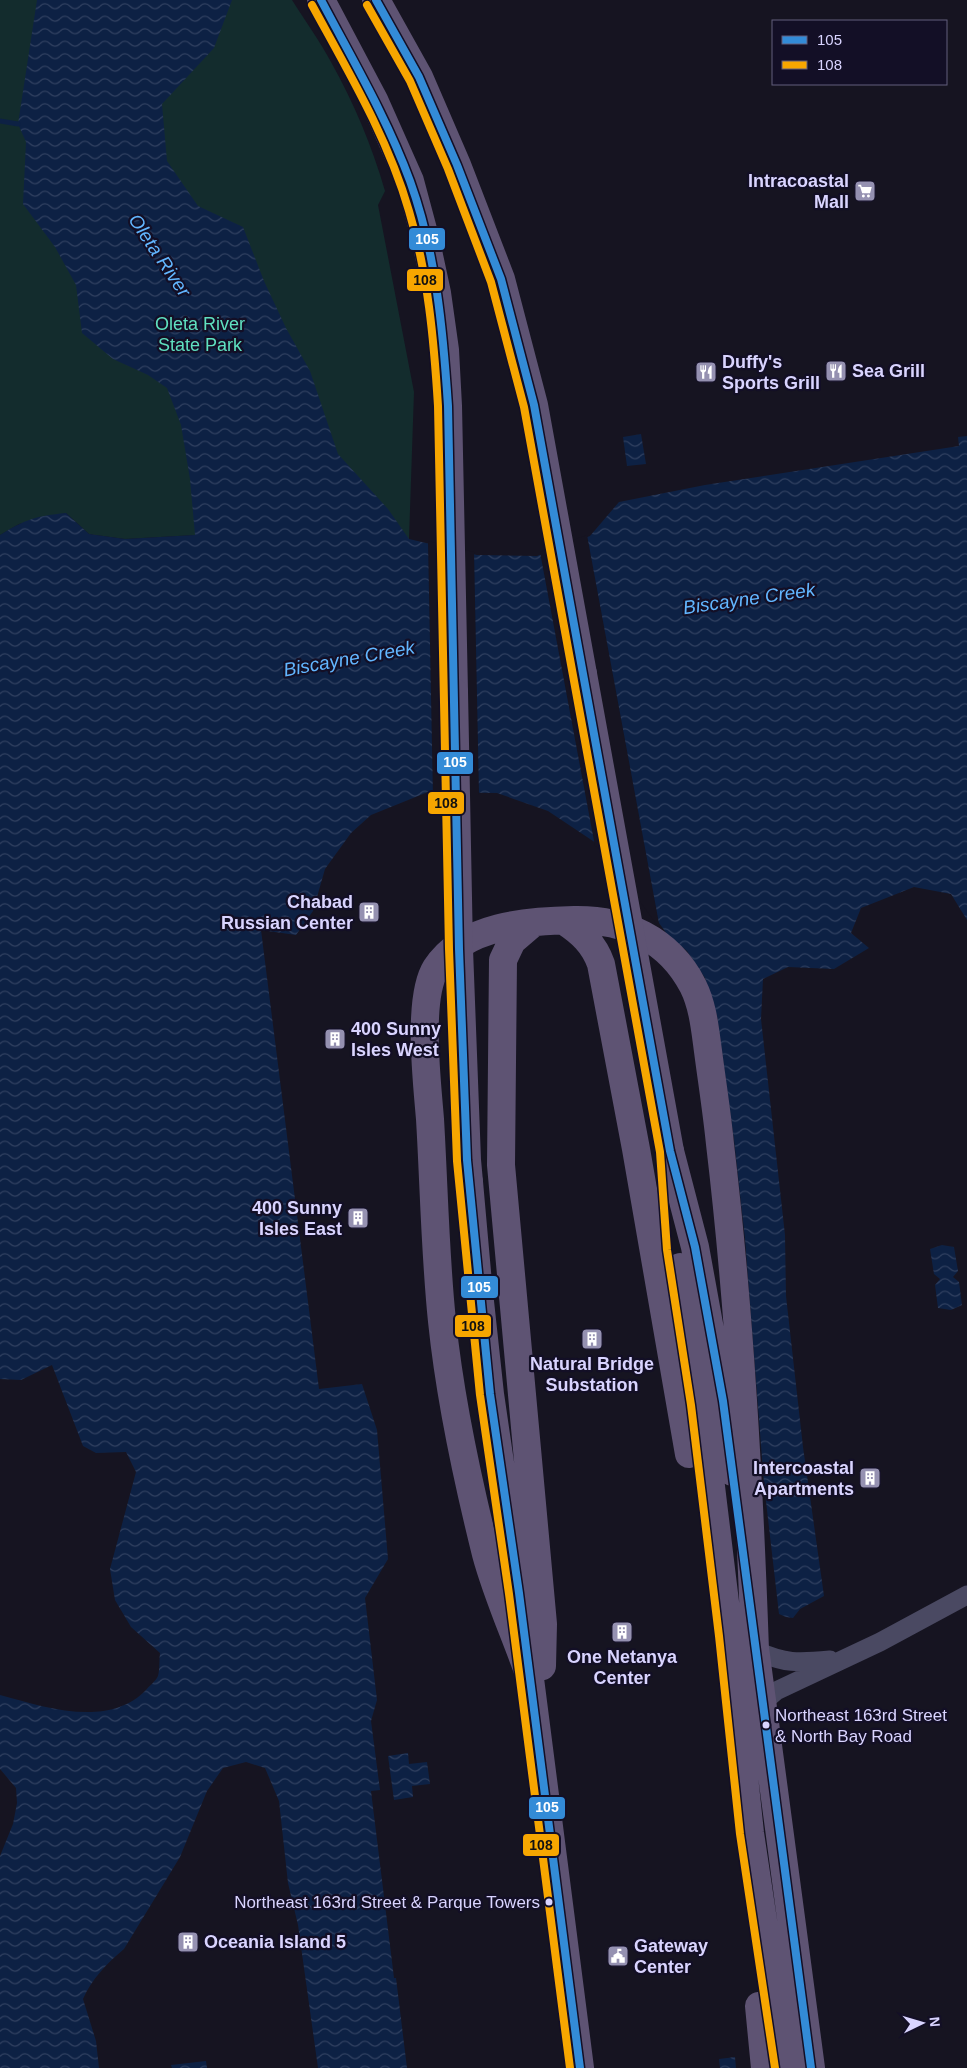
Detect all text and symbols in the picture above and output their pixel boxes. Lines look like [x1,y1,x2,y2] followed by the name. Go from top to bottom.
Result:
[772,20,947,85] legend
[817,31,842,48] text: 105
[817,56,842,73] text: 108
[748,171,849,212] place label: Intracoastal Mall
[853,179,877,203] supermarket icon: Intracoastal Mall
[124,210,195,301] water label: Oleta River
[408,227,446,251] line badge: 105
[415,231,439,247] text: 105
[406,268,444,292] line badge: 108
[413,272,437,288] text: 108
[155,314,245,355] park label: Oleta River State Park
[722,352,820,393] place label: Duffy's Sports Grill
[824,359,848,383] restaurant icon: Sea Grill
[694,360,718,384] restaurant icon: Duffy's Sports Grill
[852,361,925,381] place label: Sea Grill
[682,579,818,618] water label: Biscayne Creek
[282,636,418,680] water label: Biscayne Creek
[436,751,474,775] line badge: 105
[443,754,467,770] text: 105
[427,791,465,815] line badge: 108
[434,795,458,811] text: 108
[221,892,353,933] place label: Chabad Russian Center
[357,900,381,924] building icon: Chabad Russian Center
[351,1019,441,1060] place label: 400 Sunny Isles West
[323,1027,347,1051] building icon: 400 Sunny Isles West
[252,1198,342,1239] place label: 400 Sunny Isles East
[346,1206,370,1230] building icon: 400 Sunny Isles East
[460,1275,499,1299] line badge: 105
[467,1279,491,1295] text: 105
[454,1314,492,1338] line badge: 108
[461,1318,485,1334] text: 108
[580,1327,604,1351] building icon: Natural Bridge Substation
[530,1354,654,1395] place label: Natural Bridge Substation
[753,1458,854,1499] place label: Intercoastal Apartments
[858,1466,882,1490] building icon: Intercoastal Apartments
[610,1620,634,1644] building icon: One Netanya Center
[567,1647,678,1688] place label: One Netanya Center
[775,1706,947,1746] place label: Northeast 163rd Street & North Bay Road
[761,1720,771,1730] marker: Northeast 163rd Street & North Bay Road
[528,1796,566,1820] line badge: 105
[535,1799,559,1815] text: 105
[522,1833,560,1857] line badge: 108
[529,1837,553,1853] text: 108
[234,1893,540,1912] place label: Northeast 163rd Street & Parque Towers
[544,1897,554,1907] marker: Northeast 163rd Street & Parque Towers
[176,1930,200,1954] building icon: Oceania Island 5
[204,1932,346,1952] place label: Oceania Island 5
[634,1936,708,1977] place label: Gateway Center
[606,1944,630,1968] public building icon: Gateway Center
[897,1998,947,2048] north arrow
[927,2016,943,2028] text: N

